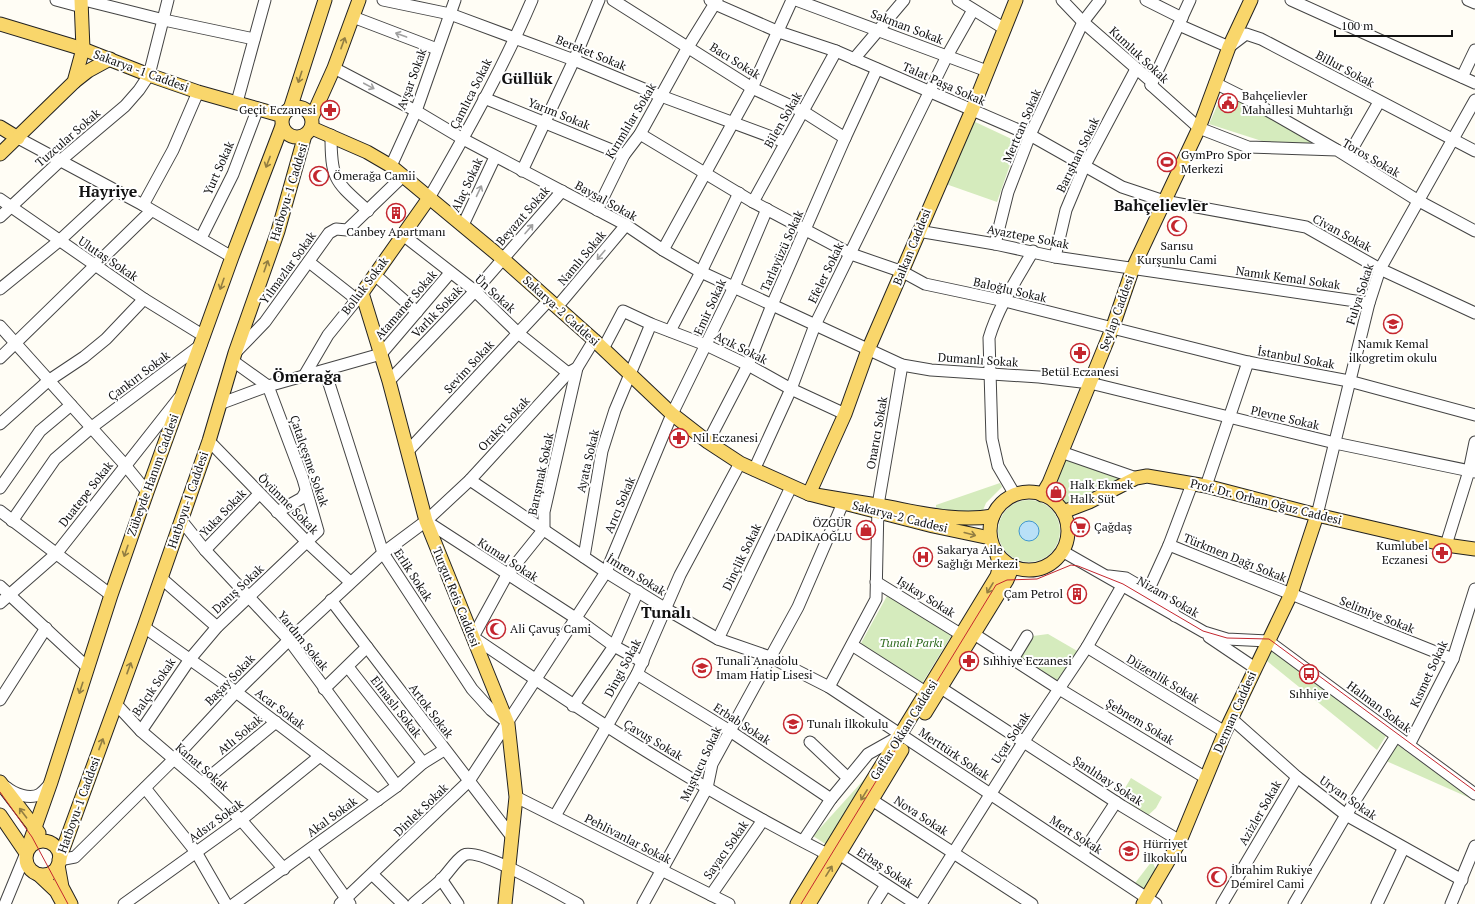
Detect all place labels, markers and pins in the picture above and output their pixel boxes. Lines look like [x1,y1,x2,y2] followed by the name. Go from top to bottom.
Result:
[1242,88,1354,117] place label: Bahçelievler Mahallesi Muhtarlığı
[1217,92,1239,114] public building icon: Bahçelievler Mahallesi Muhtarlığı
[319,99,341,121] pharmacy icon: Geçit Eczanesi
[239,102,316,117] place label: Geçit Eczanesi
[1181,147,1252,176] place label: GymPro Spor Merkezi
[1156,151,1178,173] sports icon: GymPro Spor Merkezi
[308,165,330,187] mosque icon: Ömerağa Camii
[333,168,416,183] place label: Ömerağa Camii
[385,202,407,224] building icon: Canbey Apartmanı
[1166,215,1188,237] mosque icon: Sarısu Kurşunlu Cami
[346,224,446,239] place label: Canbey Apartmanı
[1137,238,1217,267] place label: Sarısu Kurşunlu Cami
[1382,313,1404,335] school or university icon: Namık Kemal ilkogretim okulu
[1349,336,1437,365] place label: Namık Kemal ilkogretim okulu
[1069,342,1091,364] pharmacy icon: Betül Eczanesi
[1041,364,1119,379] place label: Betül Eczanesi
[668,427,690,449] pharmacy icon: Nil Eczanesi
[693,430,759,445] place label: Nil Eczanesi
[1070,477,1134,506] place label: Halk Ekmek Halk Süt
[1045,481,1067,503] shop icon: Halk Ekmek Halk Süt
[776,515,852,544] place label: ÖZGÜR DADİKAOĞLU
[1069,516,1091,538] supermarket icon: Çağdaş
[855,519,877,541] shop icon: ÖZGÜR DADİKAOĞLU
[1094,519,1132,534] place label: Çağdaş
[1376,538,1428,567] place label: Kumlubel Eczanesi
[937,542,1019,571] place label: Sakarya Aile Sağlığı Merkezi
[1431,542,1453,564] pharmacy icon: Kumlubel Eczanesi
[912,546,934,568] hospital icon: Sakarya Aile Sağlığı Merkezi
[1066,583,1088,605] building icon: Çam Petrol
[1004,586,1063,601] place label: Çam Petrol
[485,618,507,640] mosque icon: Ali Çavuş Cami
[510,621,592,636] place label: Ali Çavuş Cami
[958,650,980,672] pharmacy icon: Sıhhiye Eczanesi
[716,653,813,682] place label: Tunali Anadolu Imam Hatip Lisesi
[983,653,1072,668] place label: Sıhhiye Eczanesi
[691,657,713,679] school or university icon: Tunali Anadolu Imam Hatip Lisesi
[1298,663,1320,685] bus stop icon: Sıhhiye
[1289,686,1329,701] place label: Sıhhiye
[782,713,804,735] school or university icon: Tunalı İlkokulu
[807,716,888,731] place label: Tunalı İlkokulu
[1143,836,1188,865] place label: Hürriyet İlkokulu
[1118,840,1140,862] school or university icon: Hürriyet İlkokulu
[1231,862,1313,891] place label: İbrahim Rukiye Demirel Cami
[1206,866,1228,888] mosque icon: İbrahim Rukiye Demirel Cami

